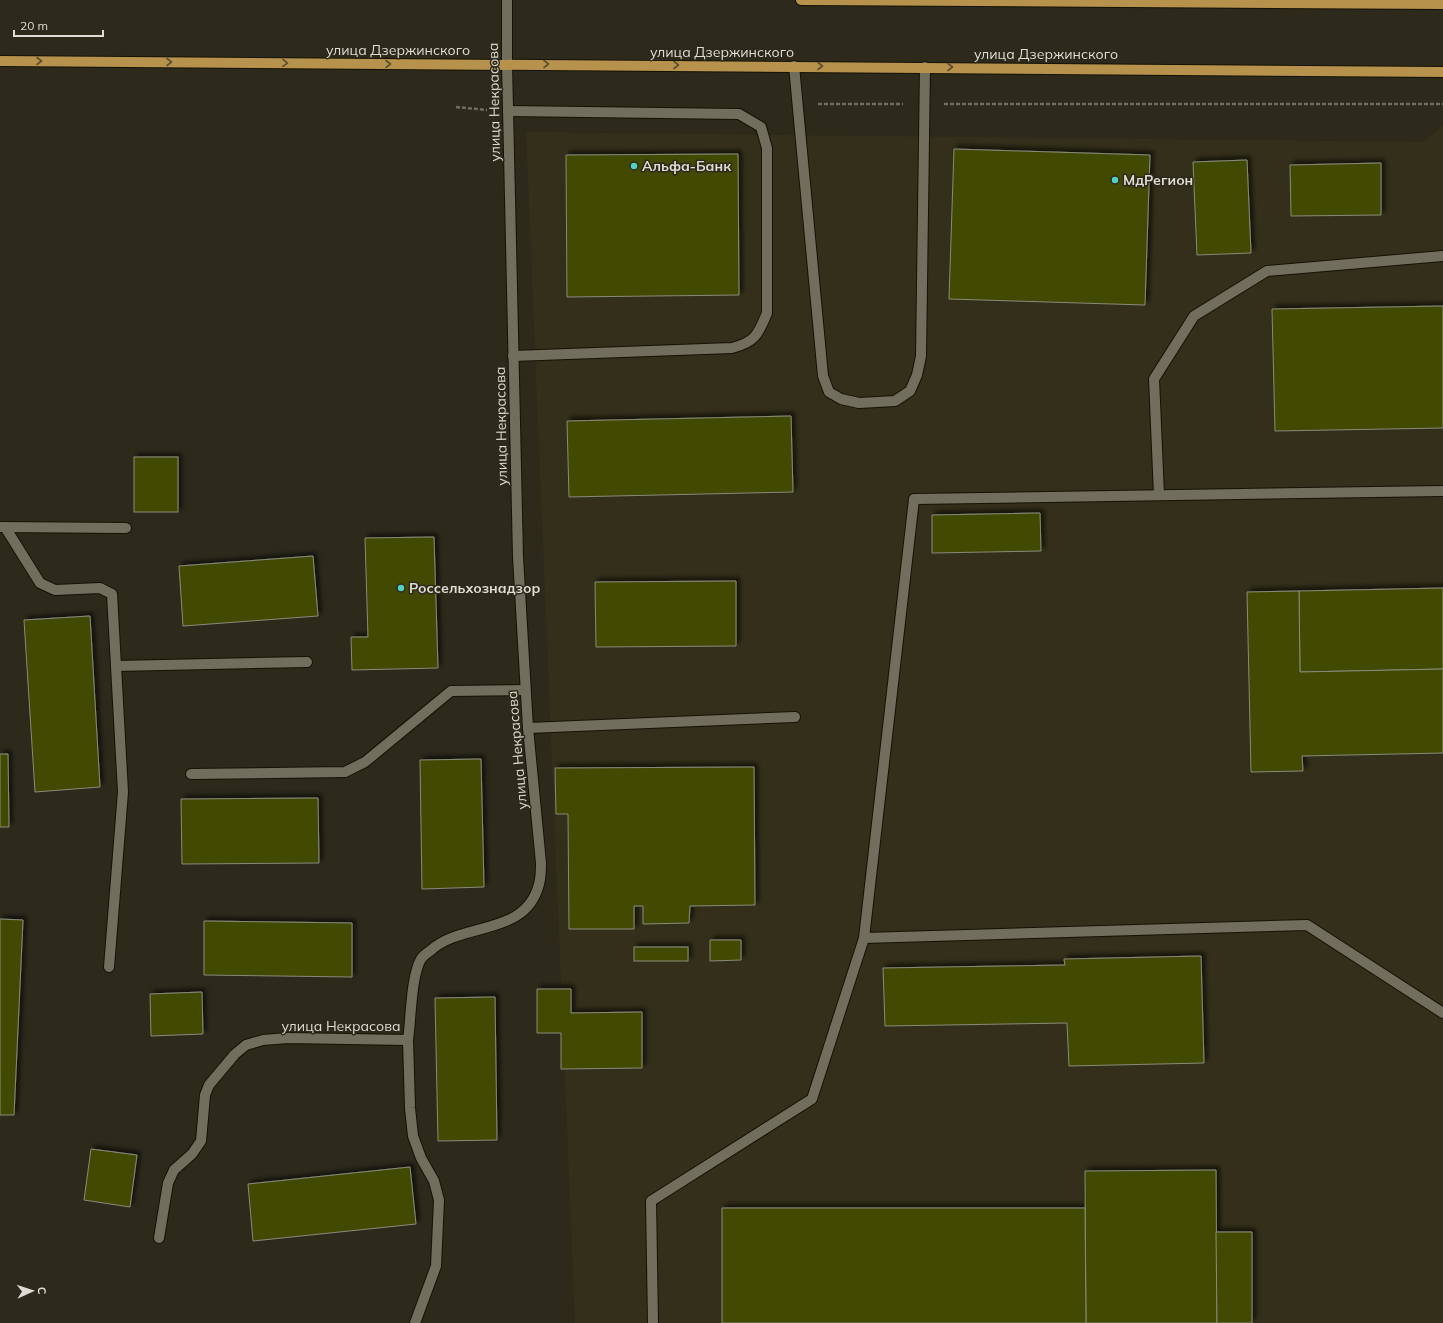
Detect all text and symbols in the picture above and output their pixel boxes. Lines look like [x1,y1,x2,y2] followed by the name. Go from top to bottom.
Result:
[14,12,103,38] scale bar
[20,18,48,33] text: 20 m
[326,41,470,59] street label: улица Дзержинского
[484,42,504,162] street label: улица Некрасова
[650,43,794,61] street label: улица Дзержинского
[974,45,1118,63] street label: улица Дзержинского
[36,57,42,65] one-way arrow
[166,58,172,66] one-way arrow
[282,59,288,67] one-way arrow
[385,60,391,68] one-way arrow
[543,60,549,68] one-way arrow
[673,61,679,69] one-way arrow
[817,62,823,70] one-way arrow
[947,63,953,72] one-way arrow
[642,157,732,175] place label: Альфа-Банк
[629,161,639,171] marker: Альфа-Банк
[1123,171,1193,189] place label: МдРегион
[1110,175,1120,185] marker: МдРегион
[491,366,511,486] street label: улица Некрасова
[409,579,540,597] place label: Россельхознадзор
[396,583,406,593] marker: Россельхознадзор
[503,690,531,810] street label: улица Некрасова
[281,1017,401,1035] street label: улица Некрасова
[12,1271,52,1311] north arrow
[35,1286,49,1295] text: С

